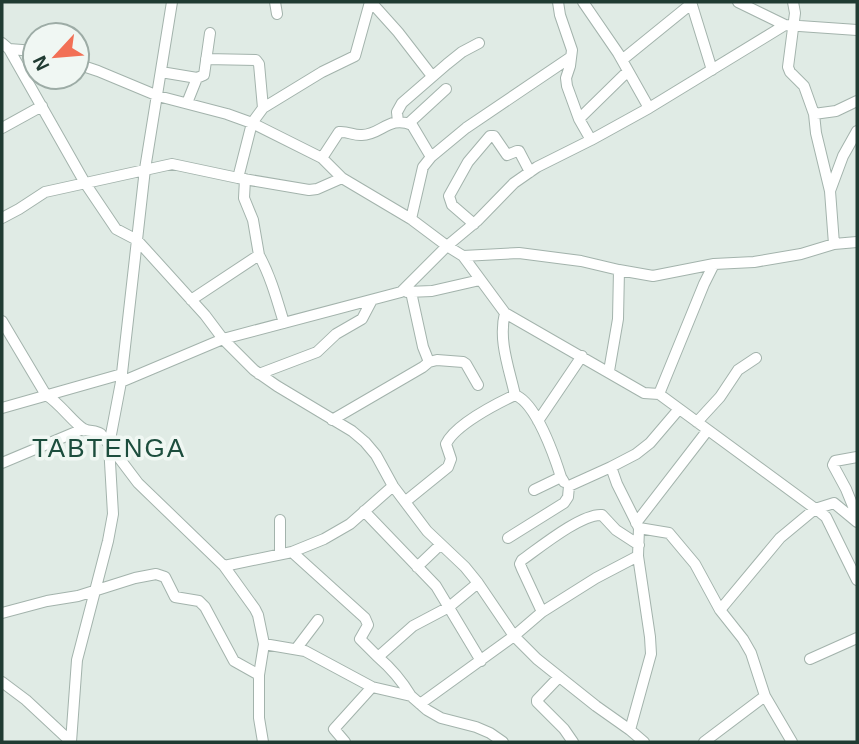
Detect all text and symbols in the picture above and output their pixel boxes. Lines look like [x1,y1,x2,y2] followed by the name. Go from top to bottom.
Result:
[21,21,91,91] north arrow
[29,52,54,74] text: N
[32,433,186,463] district label: TABTENGA

